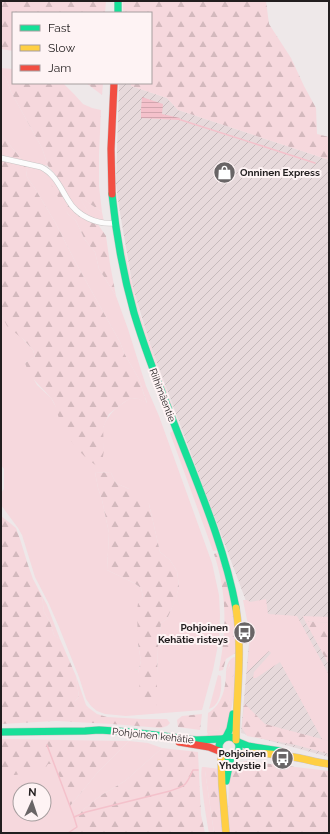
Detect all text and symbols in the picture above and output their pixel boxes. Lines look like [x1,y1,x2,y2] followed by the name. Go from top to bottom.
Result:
[12,12,152,84] legend
[48,21,71,35] text: Fast
[48,41,75,55] text: Slow
[48,61,71,75] text: Jam
[211,159,237,185] shop icon: Onninen Express
[240,167,320,178] place label: Onninen Express
[147,367,178,424] street label: Riihimäentie
[231,620,257,646] bus stop icon: Pohjoinen Kehätie risteys
[158,622,228,645] place label: Pohjoinen Kehätie risteys
[112,726,194,745] street label: Pohjoinen kehätie
[269,746,295,772] bus stop icon: Pohjoinen Yhdystie I
[218,748,266,771] place label: Pohjoinen Yhdystie I
[12,782,52,822] north arrow
[28,786,37,799] text: N

